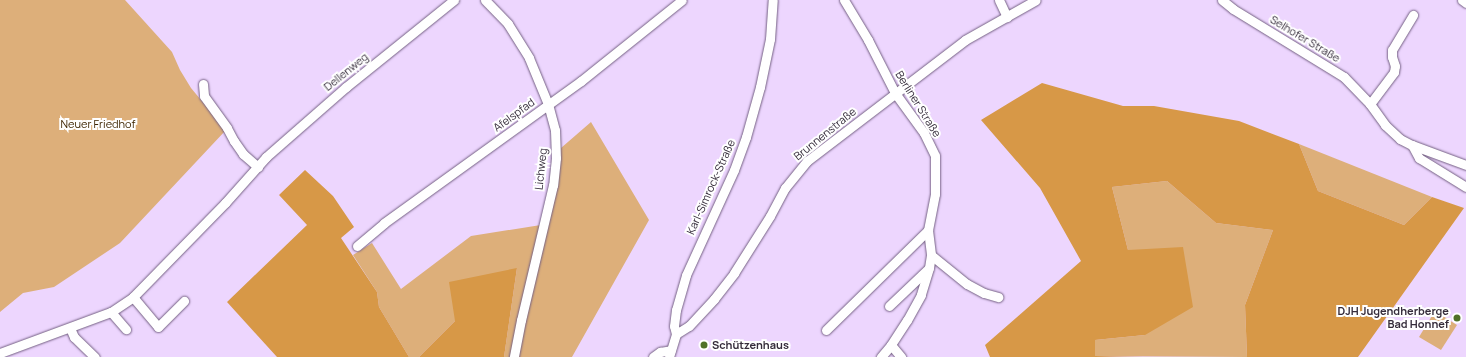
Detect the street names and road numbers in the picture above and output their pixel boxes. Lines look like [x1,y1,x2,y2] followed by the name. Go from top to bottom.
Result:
[1268,13,1342,65] street label: Selhofer Straße
[321,50,371,94] street label: Dellenweg
[892,69,944,139] street label: Berliner Straße
[491,96,537,134] street label: Afelspfad
[791,105,859,163] street label: Brunnenstraße
[684,137,738,237] street label: Karl-Simrock-Straße
[532,147,550,191] street label: Lichweg

